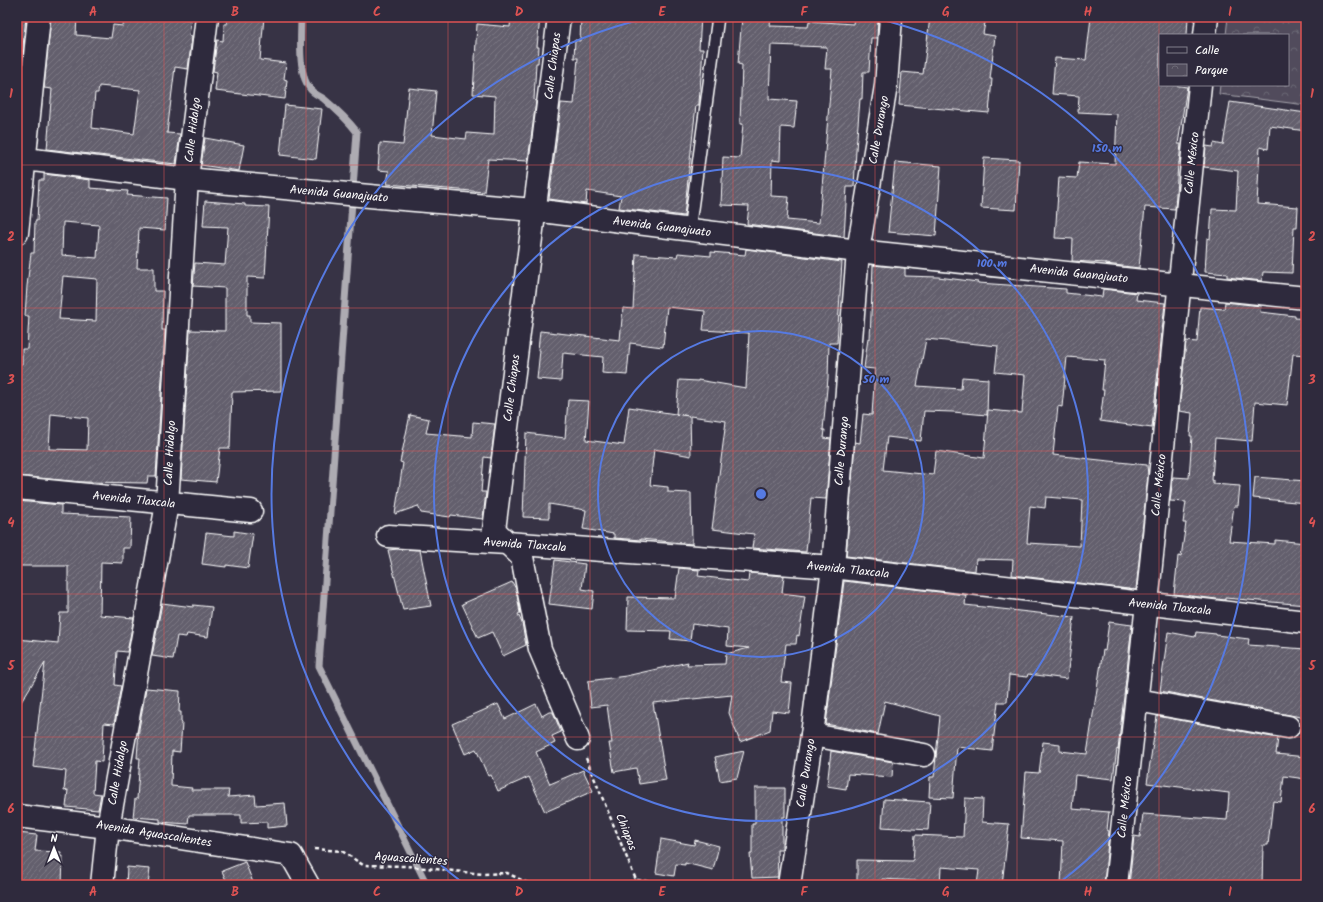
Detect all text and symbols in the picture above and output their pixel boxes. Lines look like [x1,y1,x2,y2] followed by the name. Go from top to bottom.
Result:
[89,2,97,23] text: A
[231,2,239,23] text: B
[373,2,381,23] text: C
[515,2,524,23] text: D
[658,2,666,23] text: E
[800,2,808,23] text: F
[942,2,950,23] text: G
[1084,2,1093,23] text: H
[1228,2,1232,23] text: I
[539,31,567,101] street label: Calle Chiapas
[1159,34,1289,86] legend
[1195,41,1220,60] text: Calle
[1195,61,1229,80] text: Parque
[9,84,13,105] text: 1
[1310,84,1314,105] text: 1
[864,94,894,166] street label: Calle Durango
[180,96,206,164] street label: Calle Hidalgo
[1179,131,1205,195] street label: Calle México
[1092,139,1122,158] text: 150 m
[289,180,389,208] street label: Avenida Guanajuato
[612,212,712,242] street label: Avenida Guanajuato
[7,227,15,248] text: 2
[1308,227,1316,248] text: 2
[977,254,1007,273] text: 100 m
[1029,259,1129,289] street label: Avenida Guanajuato
[498,353,526,423] street label: Calle Chiapas
[6,370,15,391] text: 3
[862,370,890,389] text: 50 m
[1307,370,1316,391] text: 3
[830,416,854,486] street label: Calle Durango
[159,420,181,486] street label: Calle Hidalgo
[1146,453,1172,517] street label: Calle México
[92,486,177,514] street label: Avenida Tlaxcala
[754,487,768,501] centre of rings
[7,513,15,534] text: 4
[1308,513,1316,534] text: 4
[483,533,567,557] street label: Avenida Tlaxcala
[806,556,891,584] street label: Avenida Tlaxcala
[1128,593,1213,621] street label: Avenida Tlaxcala
[7,656,16,677] text: 5
[1308,656,1317,677] text: 5
[791,737,821,809] street label: Calle Durango
[103,739,133,807] street label: Calle Hidalgo
[1112,775,1138,839] street label: Calle México
[7,799,15,820] text: 6
[1308,799,1316,820] text: 6
[610,811,642,853] street label: Chiapas
[95,815,213,853] street label: Avenida Aguascalientes
[34,828,74,868] north arrow
[51,830,58,848] text: N
[374,847,448,871] street label: Aguascalientes
[89,882,97,902] text: A
[231,882,239,902] text: B
[373,882,381,902] text: C
[515,882,524,902] text: D
[658,882,666,902] text: E
[800,882,808,902] text: F
[942,882,950,902] text: G
[1084,882,1093,902] text: H
[1228,882,1232,902] text: I

